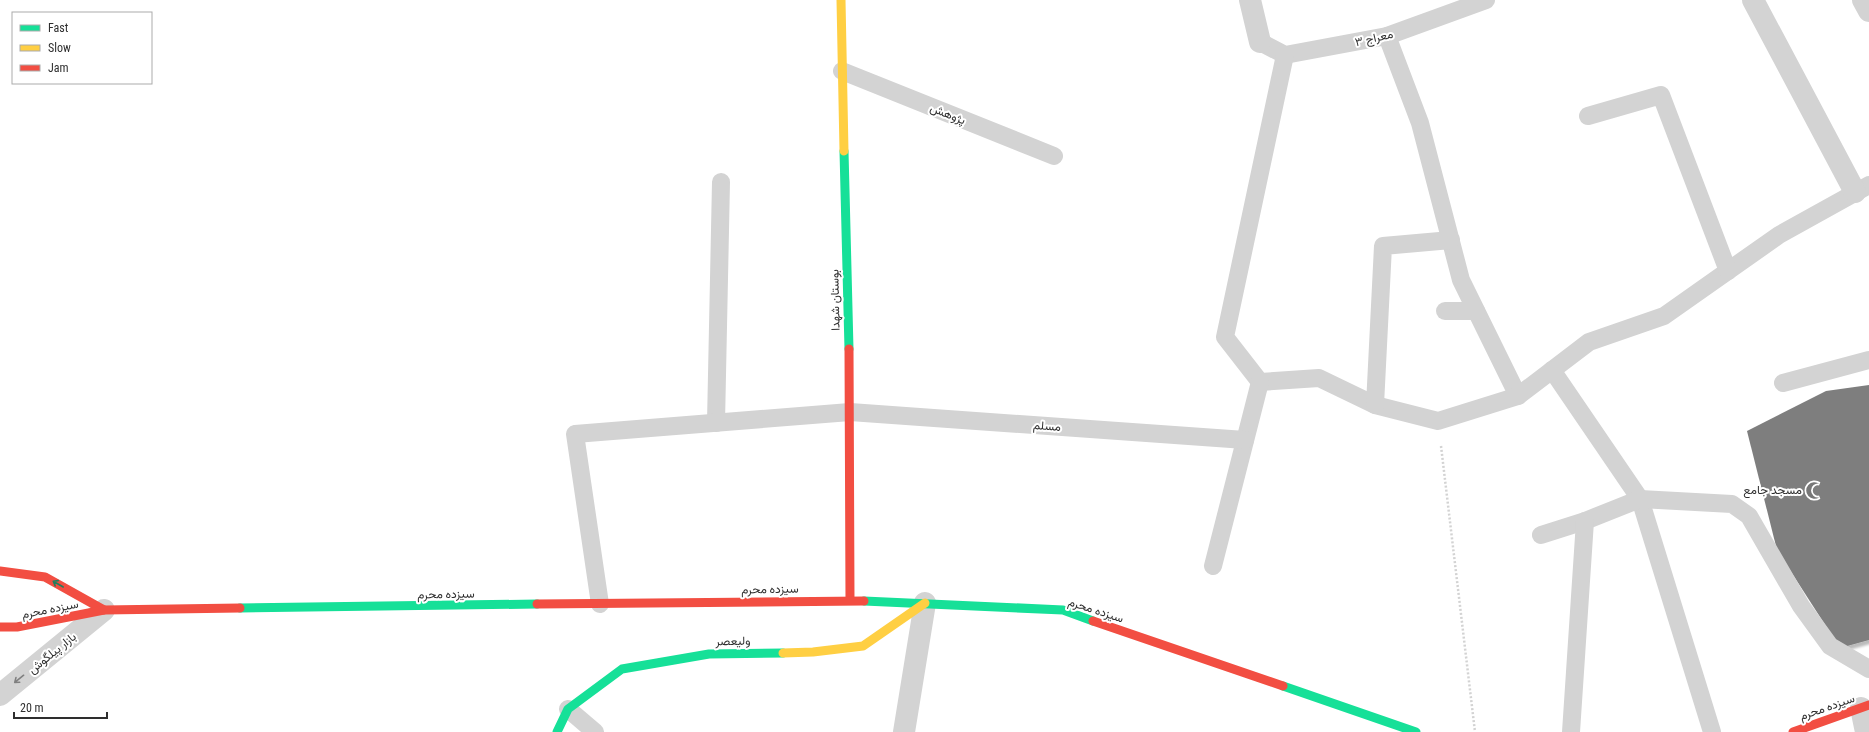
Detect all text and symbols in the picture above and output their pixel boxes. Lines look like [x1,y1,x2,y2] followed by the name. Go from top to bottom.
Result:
[12,12,152,84] legend
[48,21,69,35] text: Fast
[1354,27,1395,51] street label: معراج ۳
[48,41,71,55] text: Slow
[48,61,69,75] text: Jam
[928,101,968,128] street label: پژوهش
[827,269,844,331] street label: بوستان شهدا
[1032,418,1061,435] street label: مسلم
[1805,480,1825,500] mosque icon: مسجد جامع
[1743,483,1802,499] place label: مسجد جامع
[52,580,64,588] one-way arrow
[741,581,799,597] street label: سیزده محرم
[417,586,475,602] street label: سیزده محرم
[1066,594,1125,626] street label: سیزده محرم
[20,597,80,622] street label: سیزده محرم
[25,629,79,677] street label: بازار پیلگوش
[714,634,751,649] street label: ولیعصر
[14,675,25,684] one-way arrow
[1798,691,1857,724] street label: سیزده محرم
[14,694,107,720] scale bar
[20,701,44,715] text: 20 m

